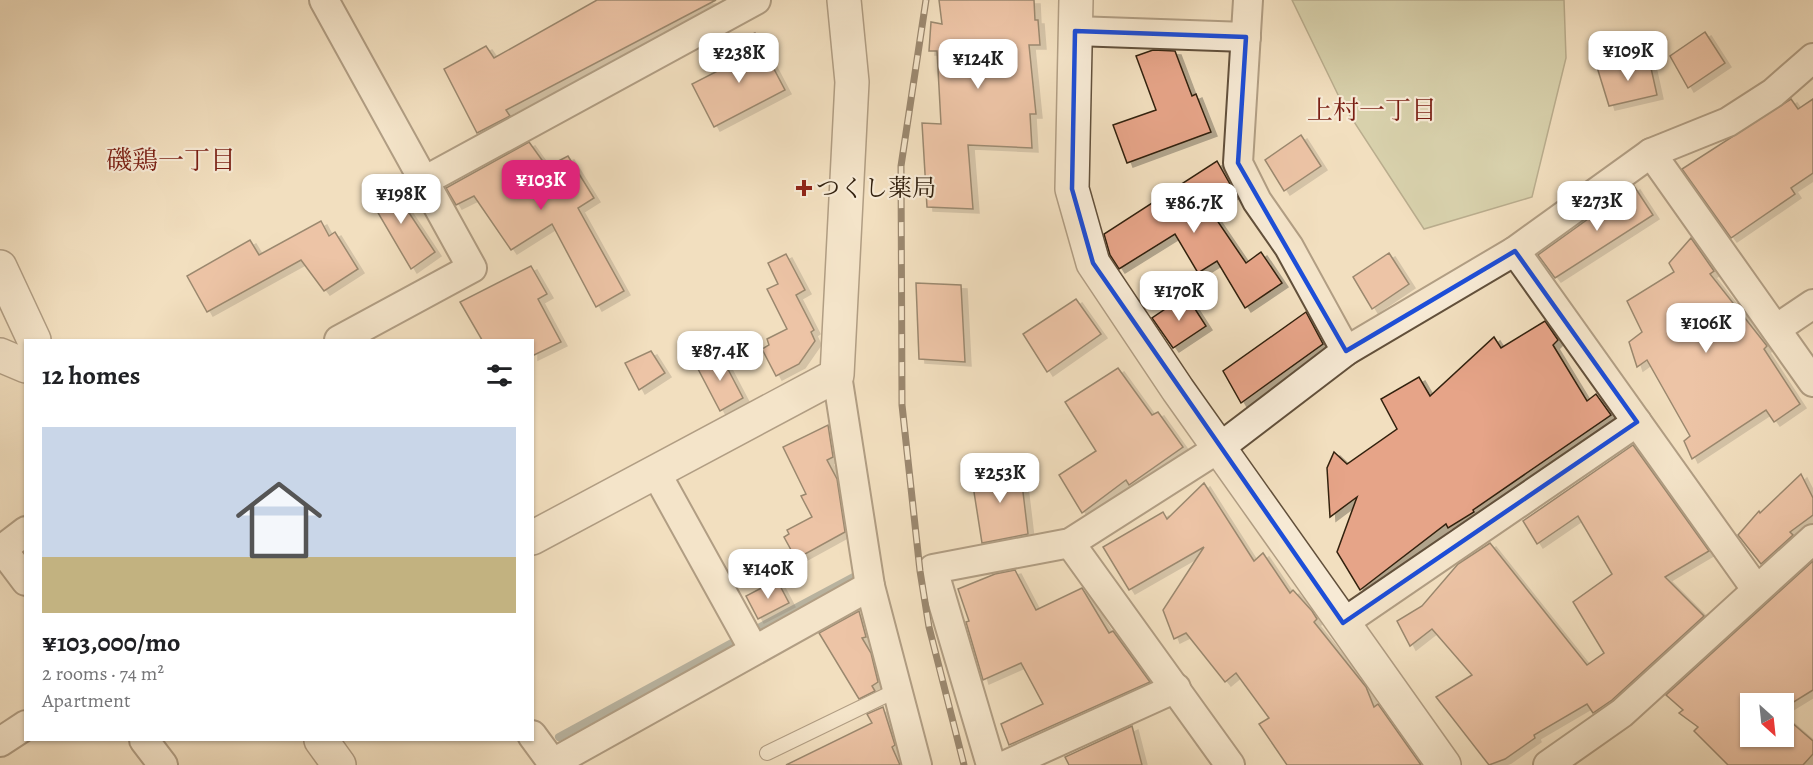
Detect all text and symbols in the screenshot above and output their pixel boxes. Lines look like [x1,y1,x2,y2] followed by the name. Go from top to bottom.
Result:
[1586,31,1670,82] pin: ¥109K
[697,33,781,84] pin: ¥238K
[1602,37,1654,64] text: ¥109K
[713,39,765,66] text: ¥238K
[936,39,1020,90] pin: ¥124K
[953,45,1003,72] text: ¥124K
[1307,93,1437,128] district label: 上村一丁目
[106,143,236,178] district label: 磯鶏一丁目
[499,160,583,211] pin: ¥103K
[516,166,566,193] text: ¥103K
[816,172,936,204] place label: つくし薬局
[359,174,443,225] pin: ¥198K
[376,180,426,207] text: ¥198K
[797,181,811,195] marker: つくし薬局
[1555,181,1639,232] pin: ¥273K
[1145,183,1243,234] pin: ¥86.7K
[1571,187,1623,214] text: ¥273K
[1165,189,1223,216] text: ¥86.7K
[1137,271,1221,322] pin: ¥170K
[1154,277,1204,304] text: ¥170K
[1664,303,1748,354] pin: ¥106K
[1680,309,1732,336] text: ¥106K
[671,331,769,382] pin: ¥87.4K
[691,337,749,364] text: ¥87.4K
[42,358,140,393] text: 12 homes
[483,359,516,392] icon: filters
[958,453,1042,504] pin: ¥253K
[974,459,1026,486] text: ¥253K
[225,466,333,574] icon: home
[726,549,810,600] pin: ¥140K
[742,555,794,582] text: ¥140K
[42,625,180,660] text: ¥103,000/mo
[42,660,164,687] text: 2 rooms · 74 m²
[42,687,131,714] text: Apartment
[1740,693,1794,747] north arrow
[1740,693,1794,747] map controls

